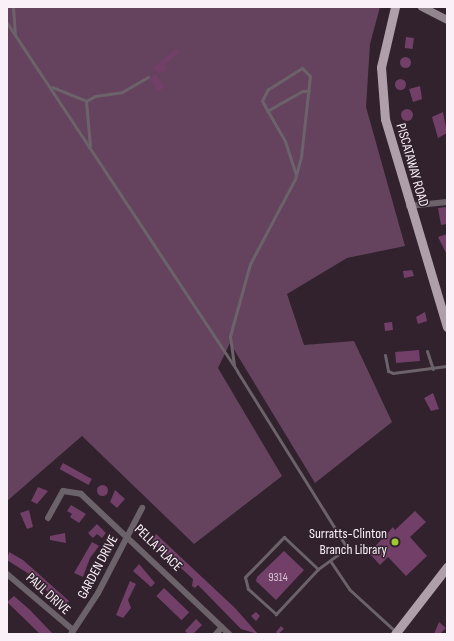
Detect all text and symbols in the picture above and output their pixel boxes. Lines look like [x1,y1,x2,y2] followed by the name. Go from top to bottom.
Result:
[392,121,432,209] street label: PISCATAWAY ROAD
[131,521,185,575] street label: PELLA PLACE
[309,526,387,558] place label: Surratts-Clinton Branch Library
[74,532,122,602] street label: GARDEN DRIVE
[390,537,400,547] marker: Surratts-Clinton Branch Library
[22,570,74,618] street label: PAUL DRIVE
[268,571,288,585] house number: 9314

